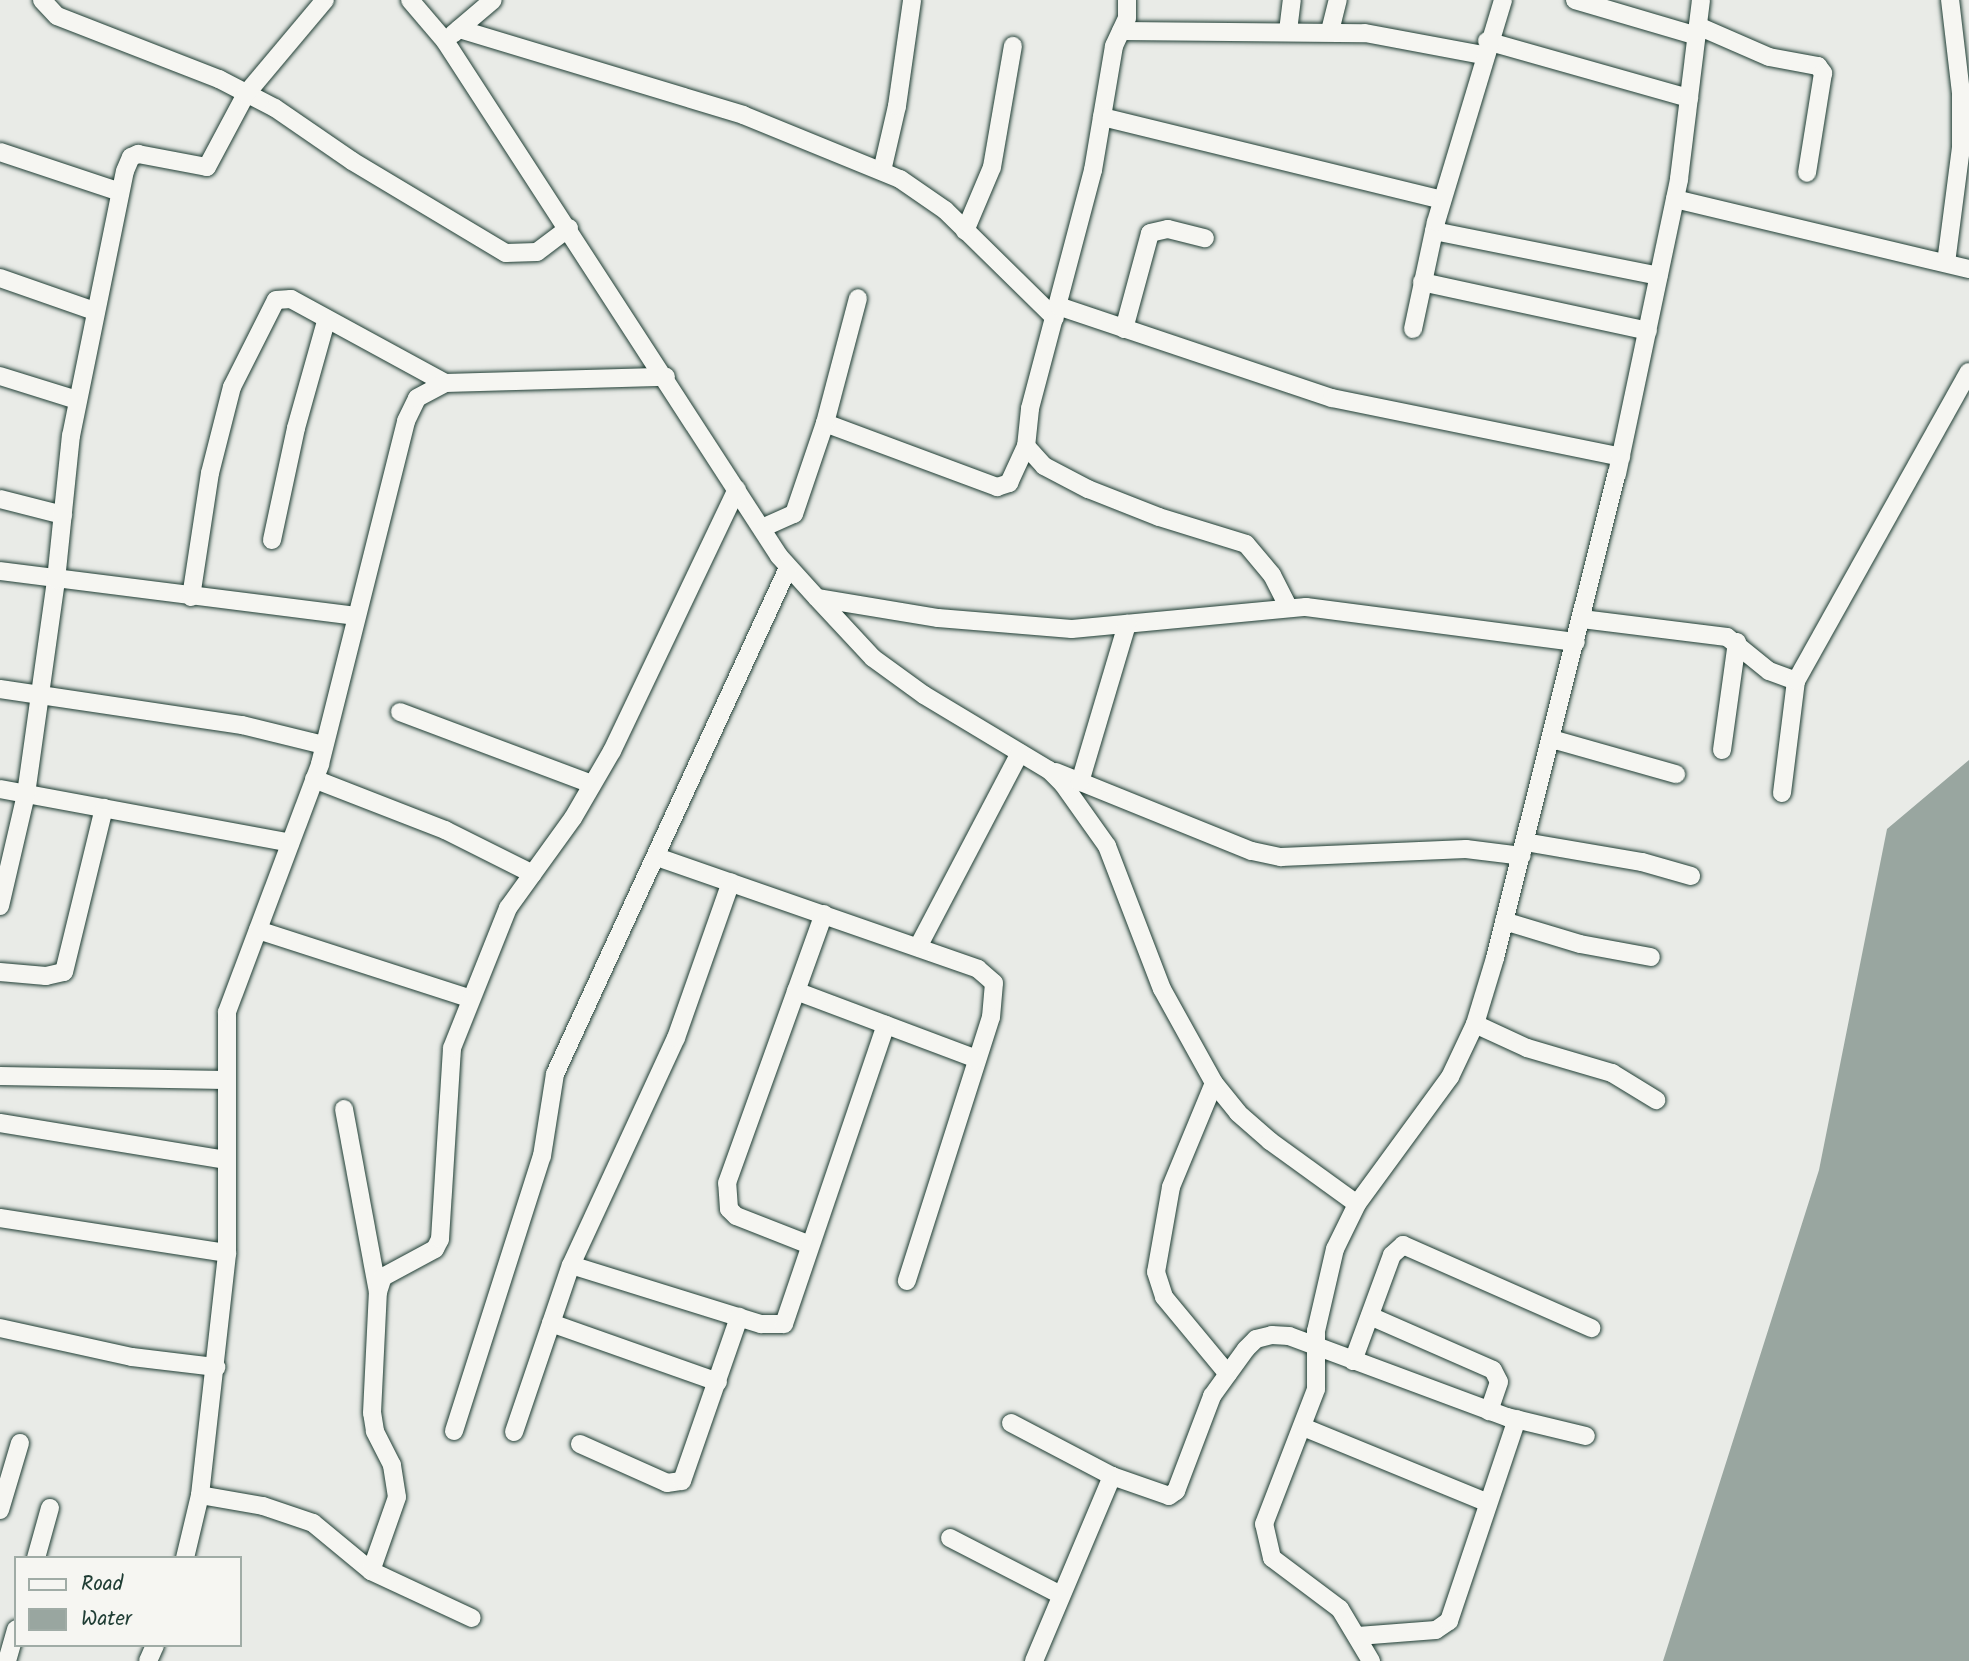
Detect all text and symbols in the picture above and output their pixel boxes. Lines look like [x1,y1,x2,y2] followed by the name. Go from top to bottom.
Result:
[14,1556,242,1647] legend
[81,1568,123,1601] text: Road
[81,1603,132,1636] text: Water

